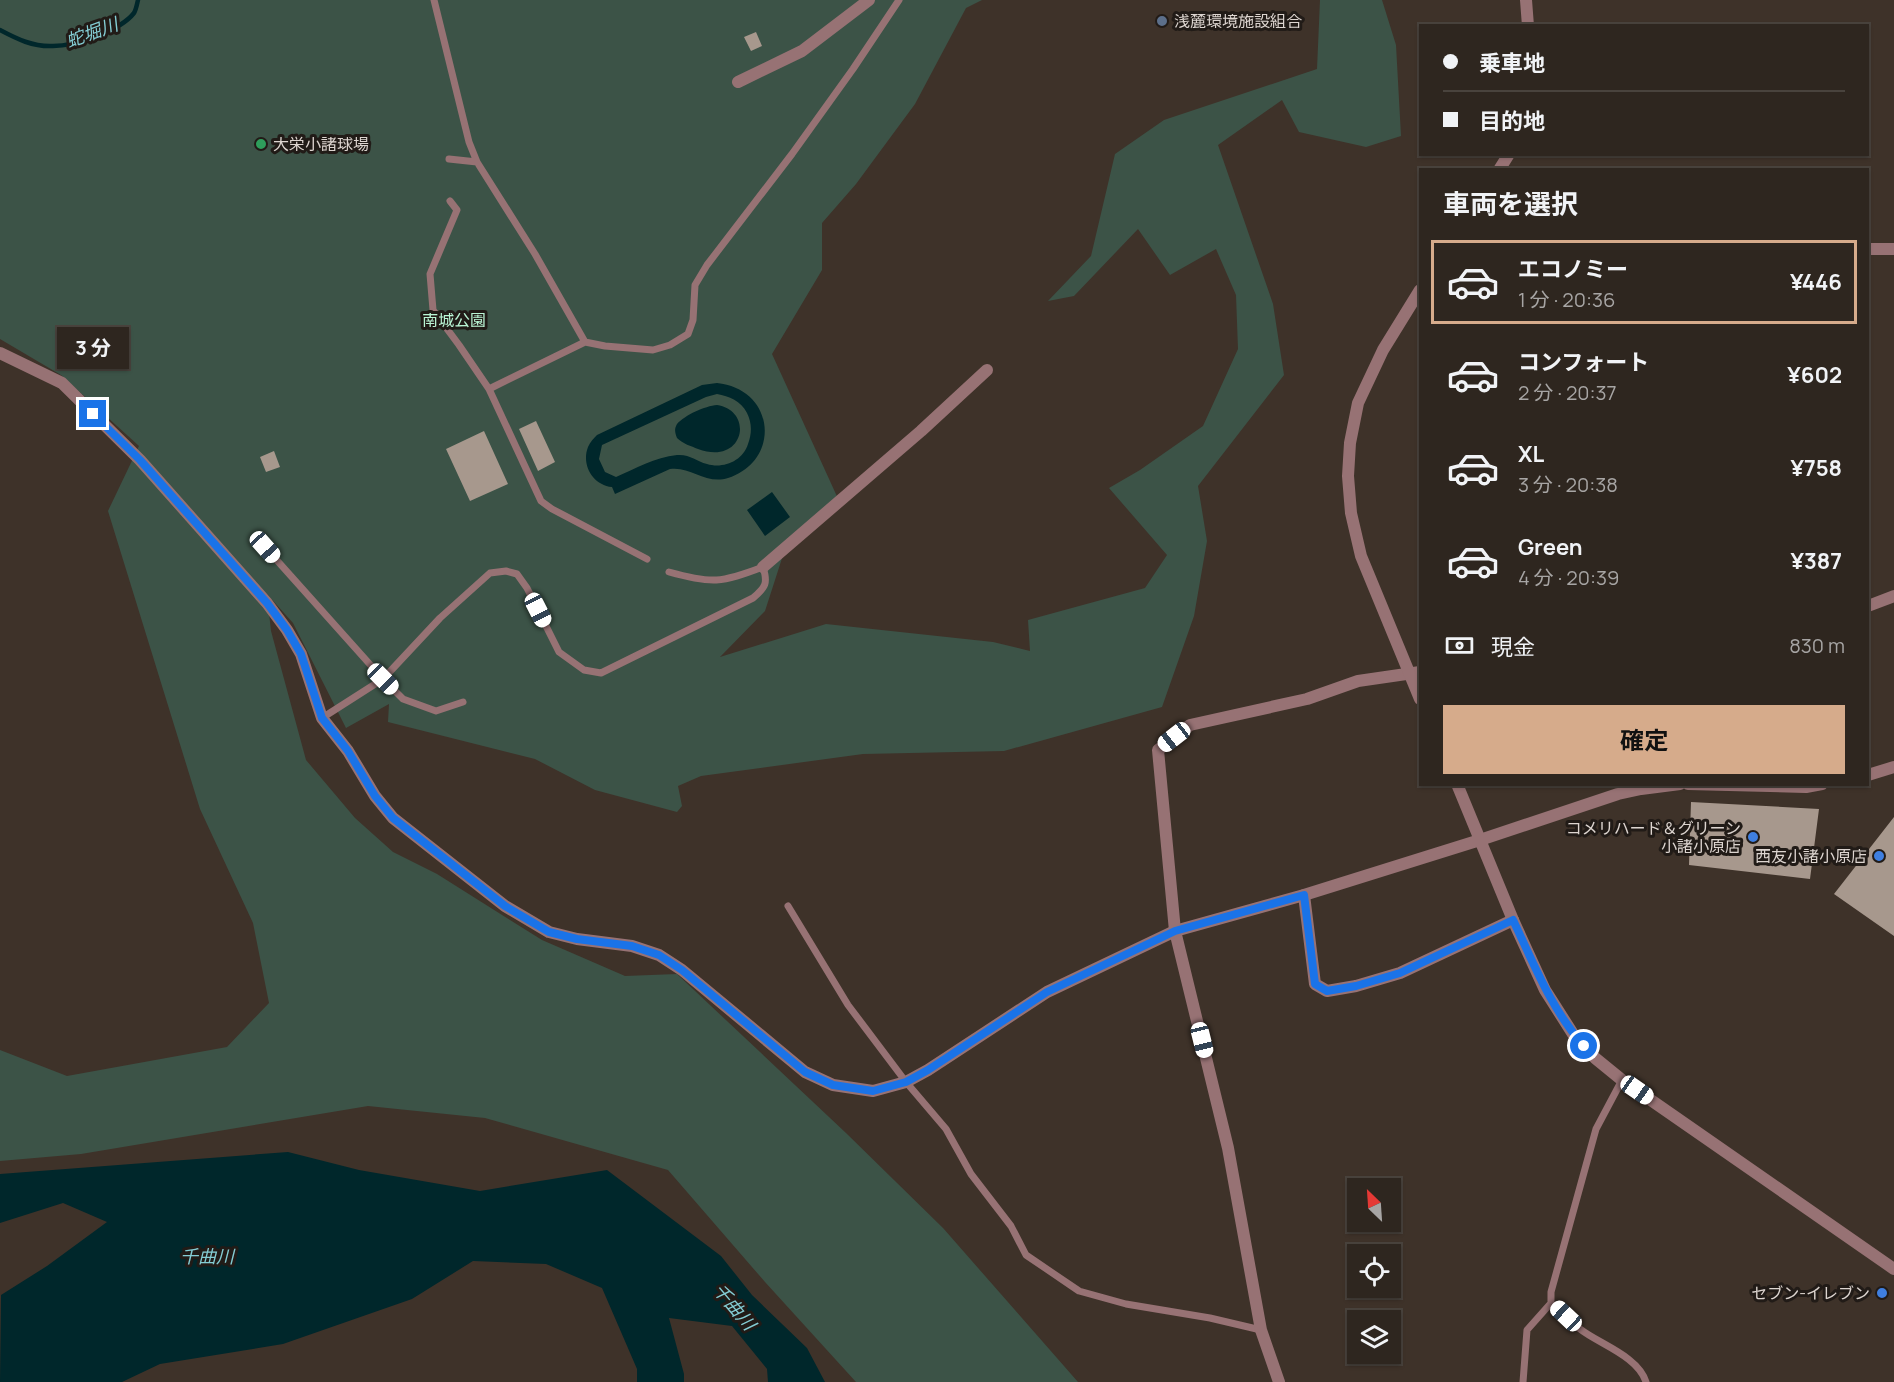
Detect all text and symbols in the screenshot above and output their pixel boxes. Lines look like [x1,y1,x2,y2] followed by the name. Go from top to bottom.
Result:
[1174,10,1302,32] place label: 浅麓環境施設組合
[62,11,123,53] water label: 蛇堀川
[1155,14,1169,28] marker: 浅麓環境施設組合
[1479,48,1545,78] text: 乗車地
[1479,106,1545,136] text: 目的地
[273,133,369,155] place label: 大栄小諸球場
[254,137,268,151] marker: 大栄小諸球場
[1443,185,1578,222] text: 車両を選択
[1518,254,1628,284] text: エコノミー
[1446,255,1500,309] icon: car
[1790,267,1842,297] text: ¥446
[1518,286,1615,313] text: 1 分 · 20:36
[422,309,486,331] park label: 南城公園
[57,327,129,369] callout: 3 分
[75,334,111,361] text: 3 分
[1518,347,1649,377] text: コンフォート
[1446,348,1500,402] icon: car
[1787,360,1842,390] text: ¥602
[1518,379,1617,406] text: 2 分 · 20:37
[79,400,106,427] route end
[1518,439,1544,469] text: XL
[1446,441,1500,495] icon: car
[1790,453,1842,483] text: ¥758
[1518,471,1618,498] text: 3 分 · 20:38
[246,528,284,566] car
[1518,532,1583,562] text: Green
[1446,534,1500,588] icon: car
[1791,546,1842,576] text: ¥387
[1518,564,1619,591] text: 4 分 · 20:39
[522,590,554,630] car
[1443,629,1476,662] icon: cash
[1491,632,1535,662] text: 現金
[1789,632,1845,659] text: 830 m
[364,660,402,698] car
[1443,705,1845,774] button: 確定
[1154,719,1194,755] car
[1566,817,1741,857] place label: コメリハード＆グリーン 小諸小原店
[1746,830,1760,844] marker: コメリハード＆グリーン 小諸小原店
[1755,845,1867,867] place label: 西友小諸小原店
[1872,849,1886,863] marker: 西友小諸小原店
[1189,1020,1215,1060] car
[1570,1032,1597,1059] route start
[1617,1072,1657,1108] car
[1347,1178,1401,1232] north arrow
[1347,1178,1401,1364] map controls
[180,1244,236,1268] water label: 千曲川
[1347,1244,1401,1298] button: locate
[708,1278,763,1336] water label: 千曲川
[1751,1282,1870,1304] place label: セブン-イレブン
[1875,1286,1889,1300] marker: セブン-イレブン
[1547,1297,1585,1335] car
[1347,1310,1401,1364] button: layers

